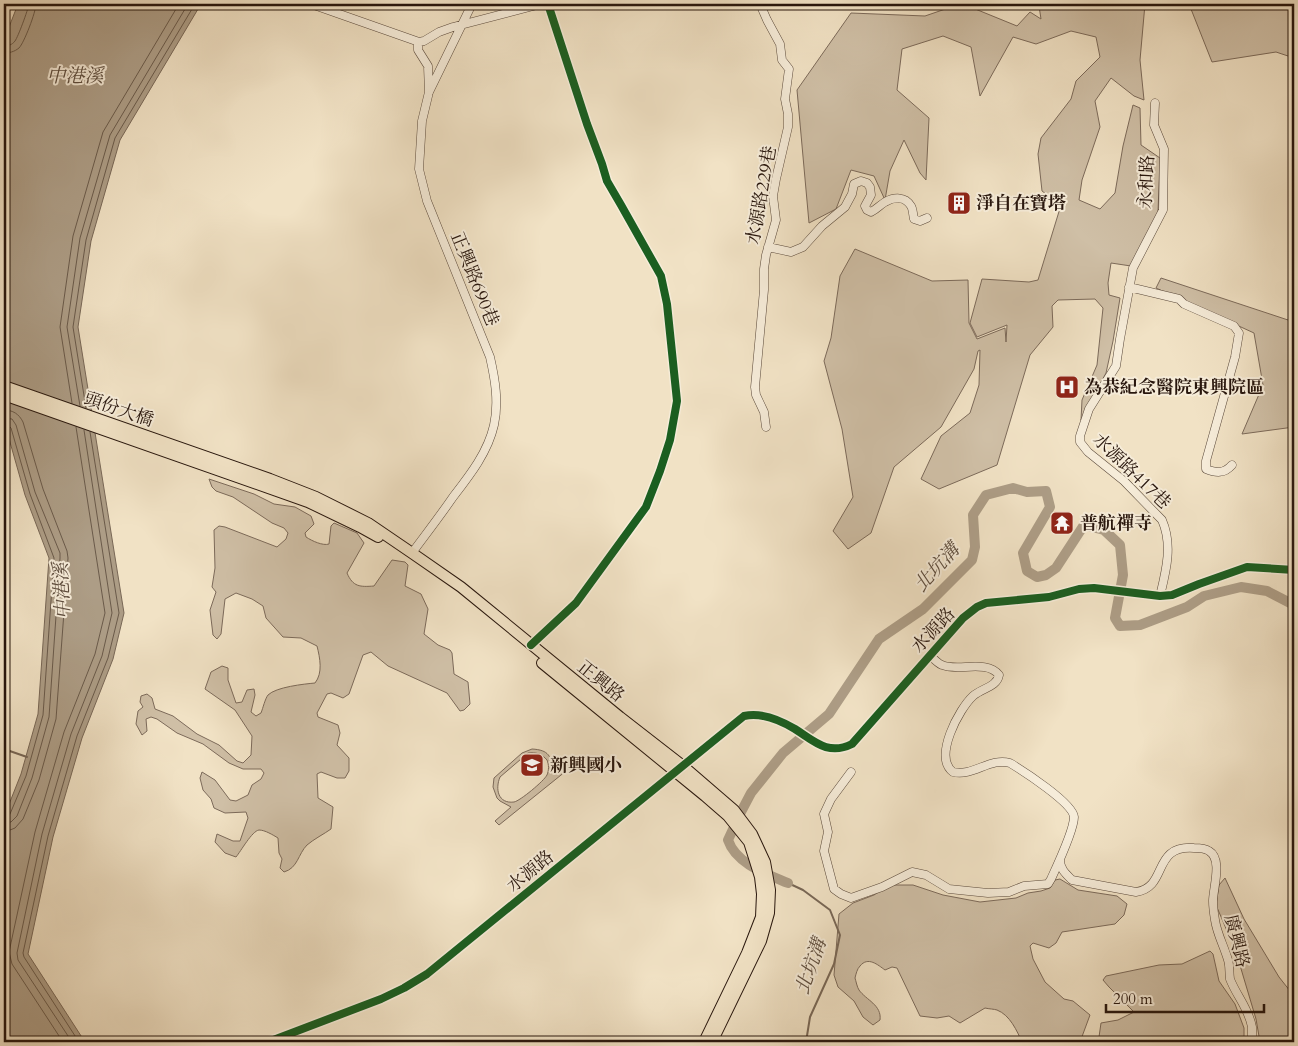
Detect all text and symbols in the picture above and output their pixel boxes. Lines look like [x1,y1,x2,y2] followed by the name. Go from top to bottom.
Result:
[46,63,105,89] water label: 中港溪
[741,144,782,246] street label: 水源路229巷
[1133,154,1160,210] street label: 永和路
[946,190,972,216] building icon: 淨自在寶塔
[976,191,1066,216] place label: 淨自在寶塔
[444,228,505,330] street label: 正興路690巷
[1054,374,1080,400] hospital icon: 為恭紀念醫院東興院區
[1084,375,1264,400] place label: 為恭紀念醫院東興院區
[81,386,157,433] street label: 頭份大橋
[1087,428,1176,515] street label: 水源路417巷
[1049,510,1075,536] temple icon: 普航禪寺
[1080,511,1152,536] place label: 普航禪寺
[908,536,967,598] water label: 北坑溝
[47,560,76,620] water label: 中港溪
[906,602,961,659] street label: 水源路
[572,655,630,708] street label: 正興路
[519,752,545,778] school or university icon: 新興國小
[550,753,622,778] place label: 新興國小
[501,845,559,898] street label: 水源路
[1218,912,1255,970] street label: 廣興路
[789,932,833,998] water label: 北坑溝
[1106,981,1263,1013] scale bar
[1113,989,1153,1009] text: 200 m

